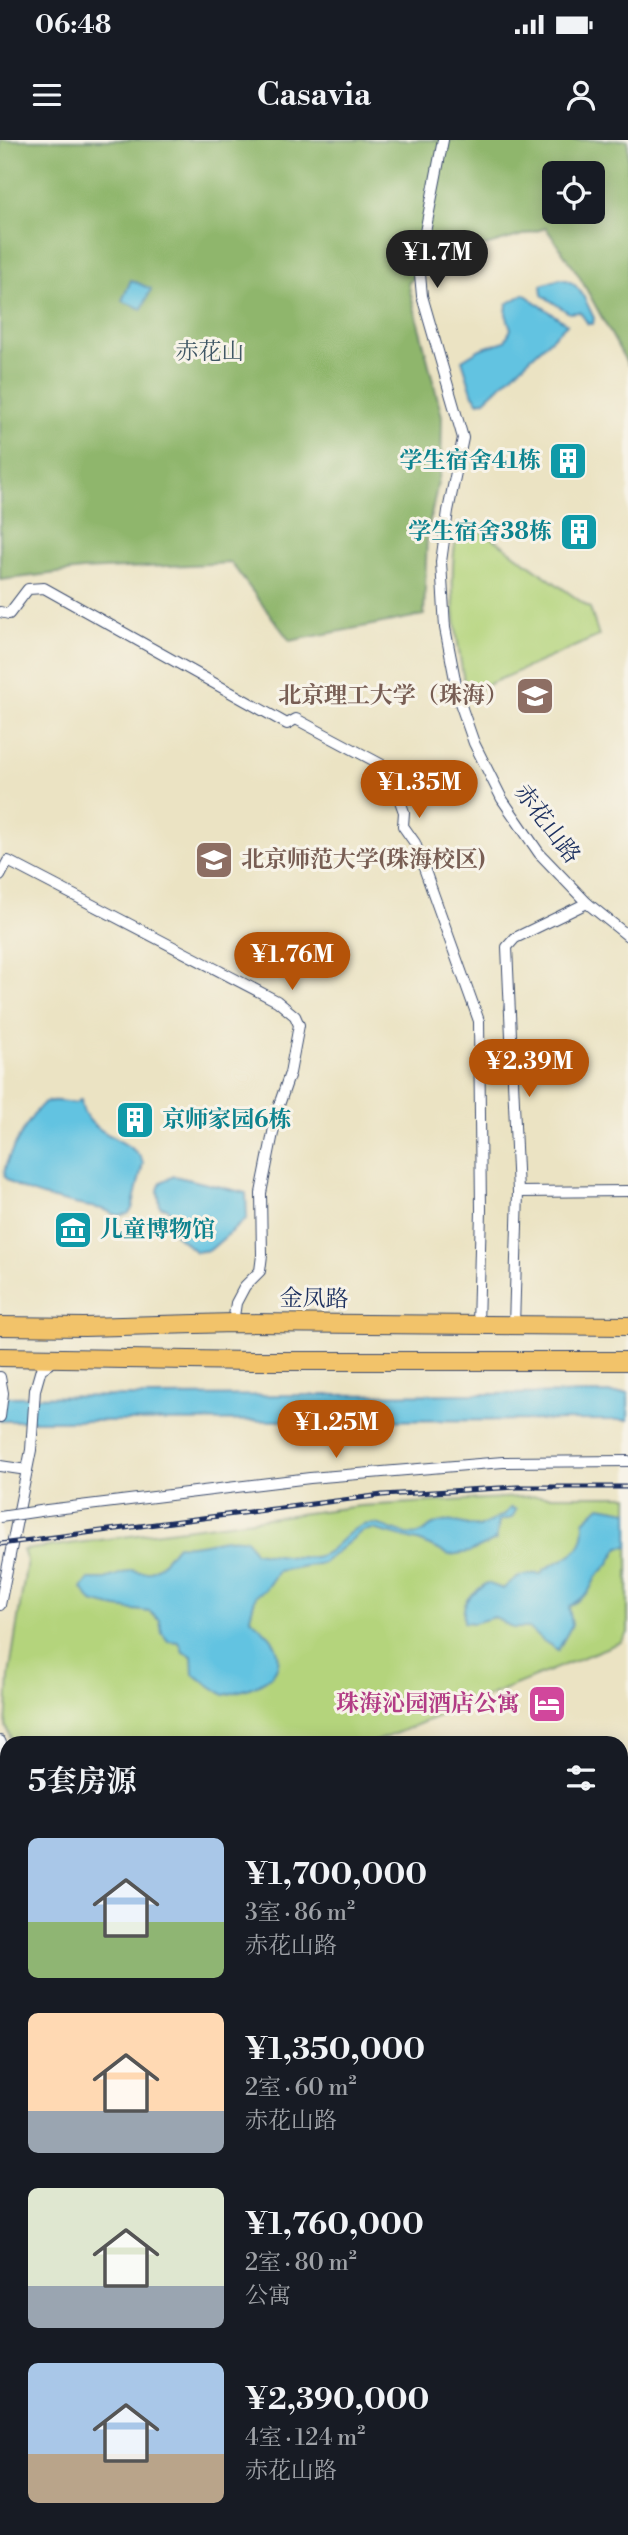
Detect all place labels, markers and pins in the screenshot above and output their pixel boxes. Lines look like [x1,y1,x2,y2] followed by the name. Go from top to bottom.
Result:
[388,230,486,290] pin: ¥1.7M
[547,440,589,482] building icon: 学生宿舍41栋
[400,447,541,475] place label: 学生宿舍41栋
[558,511,600,553] building icon: 学生宿舍38栋
[409,518,552,546] place label: 学生宿舍38栋
[514,675,556,717] school or university icon: 北京理工大学（珠海）
[278,682,508,710] place label: 北京理工大学（珠海）
[362,760,476,820] pin: ¥1.35M
[193,839,235,881] school or university icon: 北京师范大学(珠海校区)
[241,846,485,874] place label: 北京师范大学(珠海校区)
[235,932,349,992] pin: ¥1.76M
[472,1040,586,1099] pin: ¥2.39M
[114,1099,156,1141] building icon: 京师家园6栋
[162,1106,292,1134] place label: 京师家园6栋
[52,1209,94,1251] museum icon: 儿童博物馆
[100,1216,215,1244] place label: 儿童博物馆
[279,1400,393,1460] pin: ¥1.25M
[526,1683,568,1725] hotel icon: 珠海沁园酒店公寓
[336,1690,520,1718] place label: 珠海沁园酒店公寓

